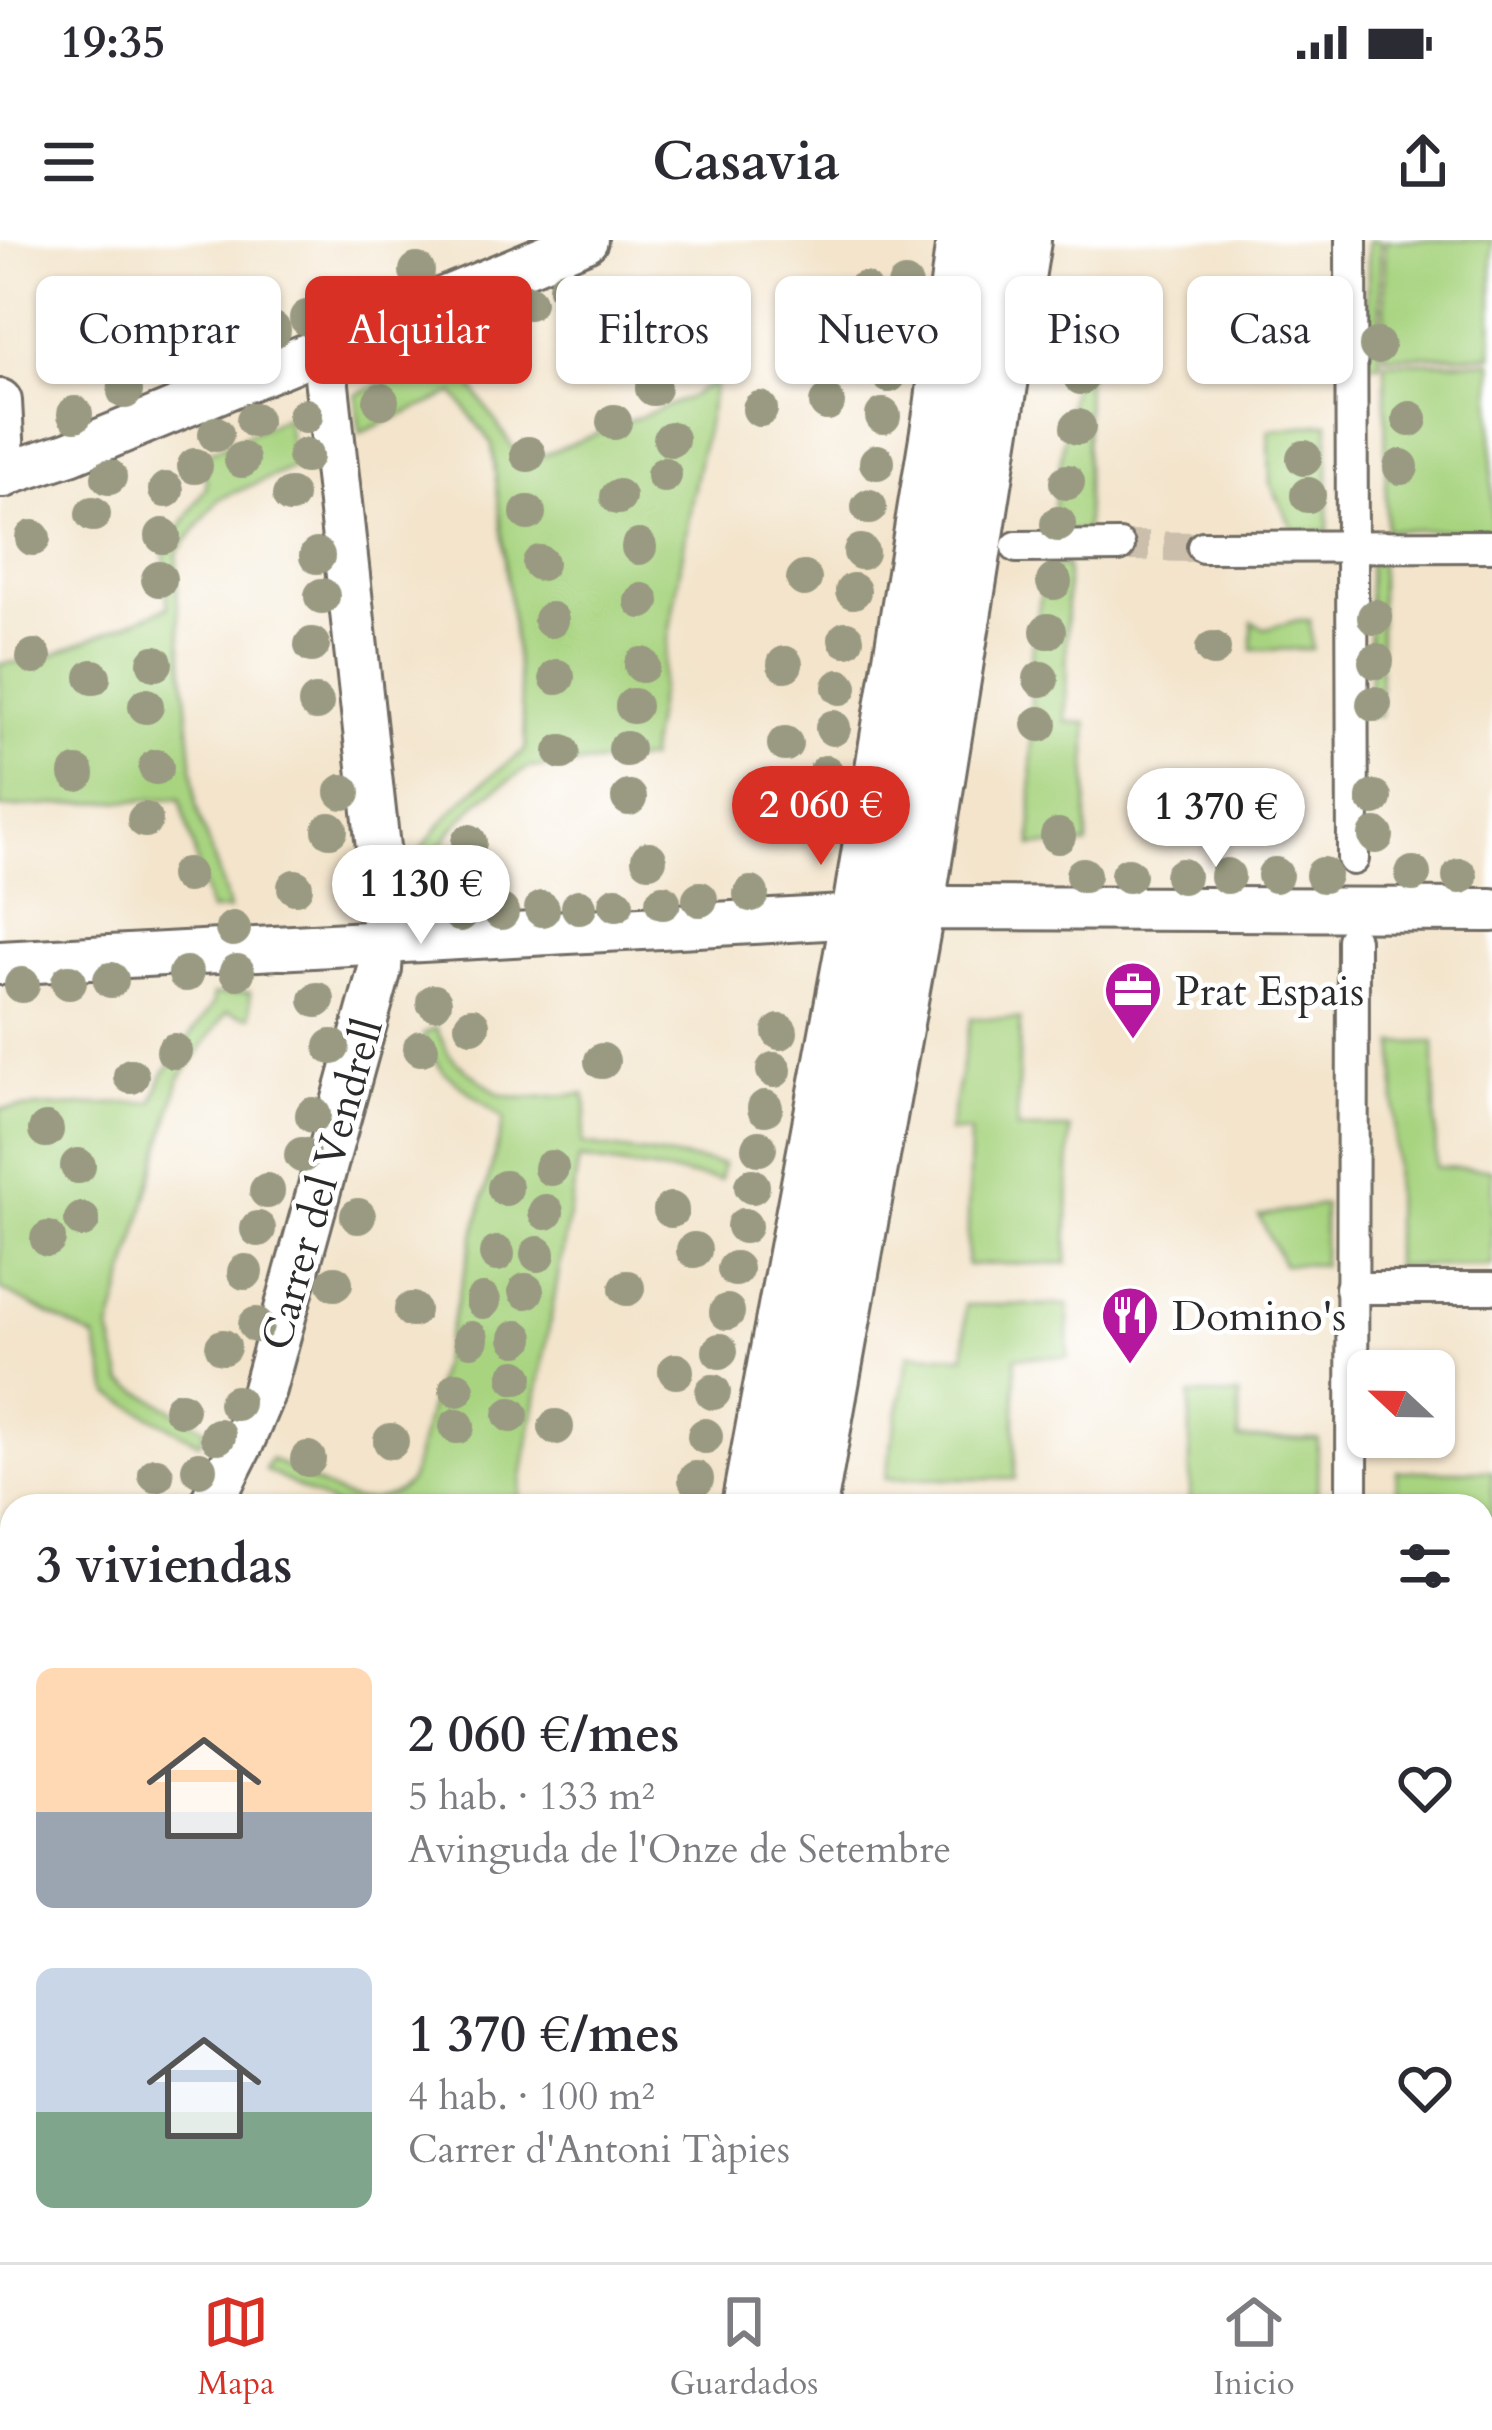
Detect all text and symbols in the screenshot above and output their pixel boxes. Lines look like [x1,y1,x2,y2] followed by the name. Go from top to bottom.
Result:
[60,12,165,73] text: 19:35
[652,126,840,199] text: Casavia
[36,129,102,195] icon: menu
[1390,129,1456,195] icon: share
[36,276,281,384] chip: Comprar
[305,276,532,384] chip: Alquilar
[556,276,751,384] chip: Filtros
[775,276,981,384] chip: Nuevo
[1005,276,1163,384] chip: Piso
[1187,276,1353,384] chip: Casa
[710,766,932,868] pin: 2 060 €
[1105,768,1327,870] pin: 1 370 €
[759,778,883,831] text: 2 060 €
[1154,780,1278,833] text: 1 370 €
[310,845,532,947] pin: 1 130 €
[359,857,483,910] text: 1 130 €
[1102,959,1164,1041] office icon: Prat Espais
[1175,963,1364,1020] place label: Prat Espais
[248,1012,397,1357] street label: Carrer del Vendrell
[1099,1284,1161,1366] restaurant icon: Domino's
[1172,1288,1346,1345] place label: Domino's
[1347,1350,1455,1458] north arrow
[1347,1350,1455,1458] map controls
[36,1531,292,1601] text: 3 viviendas
[1392,1533,1458,1599] icon: filters
[408,1700,679,1770] text: 2 060 €/mes
[132,1716,276,1860] icon: home
[1392,1755,1458,1821] icon: heart
[408,1770,655,1823] text: 5 hab. · 133 m²
[408,1823,951,1876] text: Avinguda de l'Onze de Setembre
[408,2000,679,2070] text: 1 370 €/mes
[132,2016,276,2160] icon: home
[1392,2055,1458,2121] icon: heart
[408,2070,655,2123] text: 4 hab. · 100 m²
[408,2123,790,2176] text: Carrer d'Antoni Tàpies
[197,2289,275,2406] tab: Mapa
[669,2289,818,2406] tab: Guardados
[1213,2289,1295,2406] tab: Inicio

